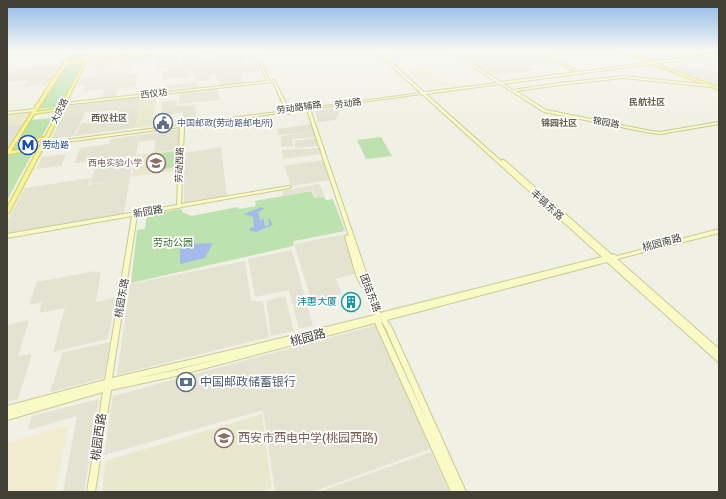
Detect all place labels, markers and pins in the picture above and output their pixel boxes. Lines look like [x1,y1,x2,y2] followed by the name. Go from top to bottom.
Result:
[152,112,174,134] public building icon: 中国邮政(劳动路邮电所)
[177,118,273,129] place label: 中国邮政(劳动路邮电所)
[17,134,39,156] metro station icon: 劳动路
[42,140,69,151] place label: 劳动路
[145,152,167,174] school or university icon: 西电实验小学
[88,158,142,169] place label: 西电实验小学
[340,291,362,313] building icon: 沣惠大厦
[297,296,337,308] place label: 沣惠大厦
[175,371,197,393] bank icon: 中国邮政储蓄银行
[200,375,296,390] place label: 中国邮政储蓄银行
[213,427,235,449] school or university icon: 西安市西电中学(桃园西路)
[238,431,378,446] place label: 西安市西电中学(桃园西路)

